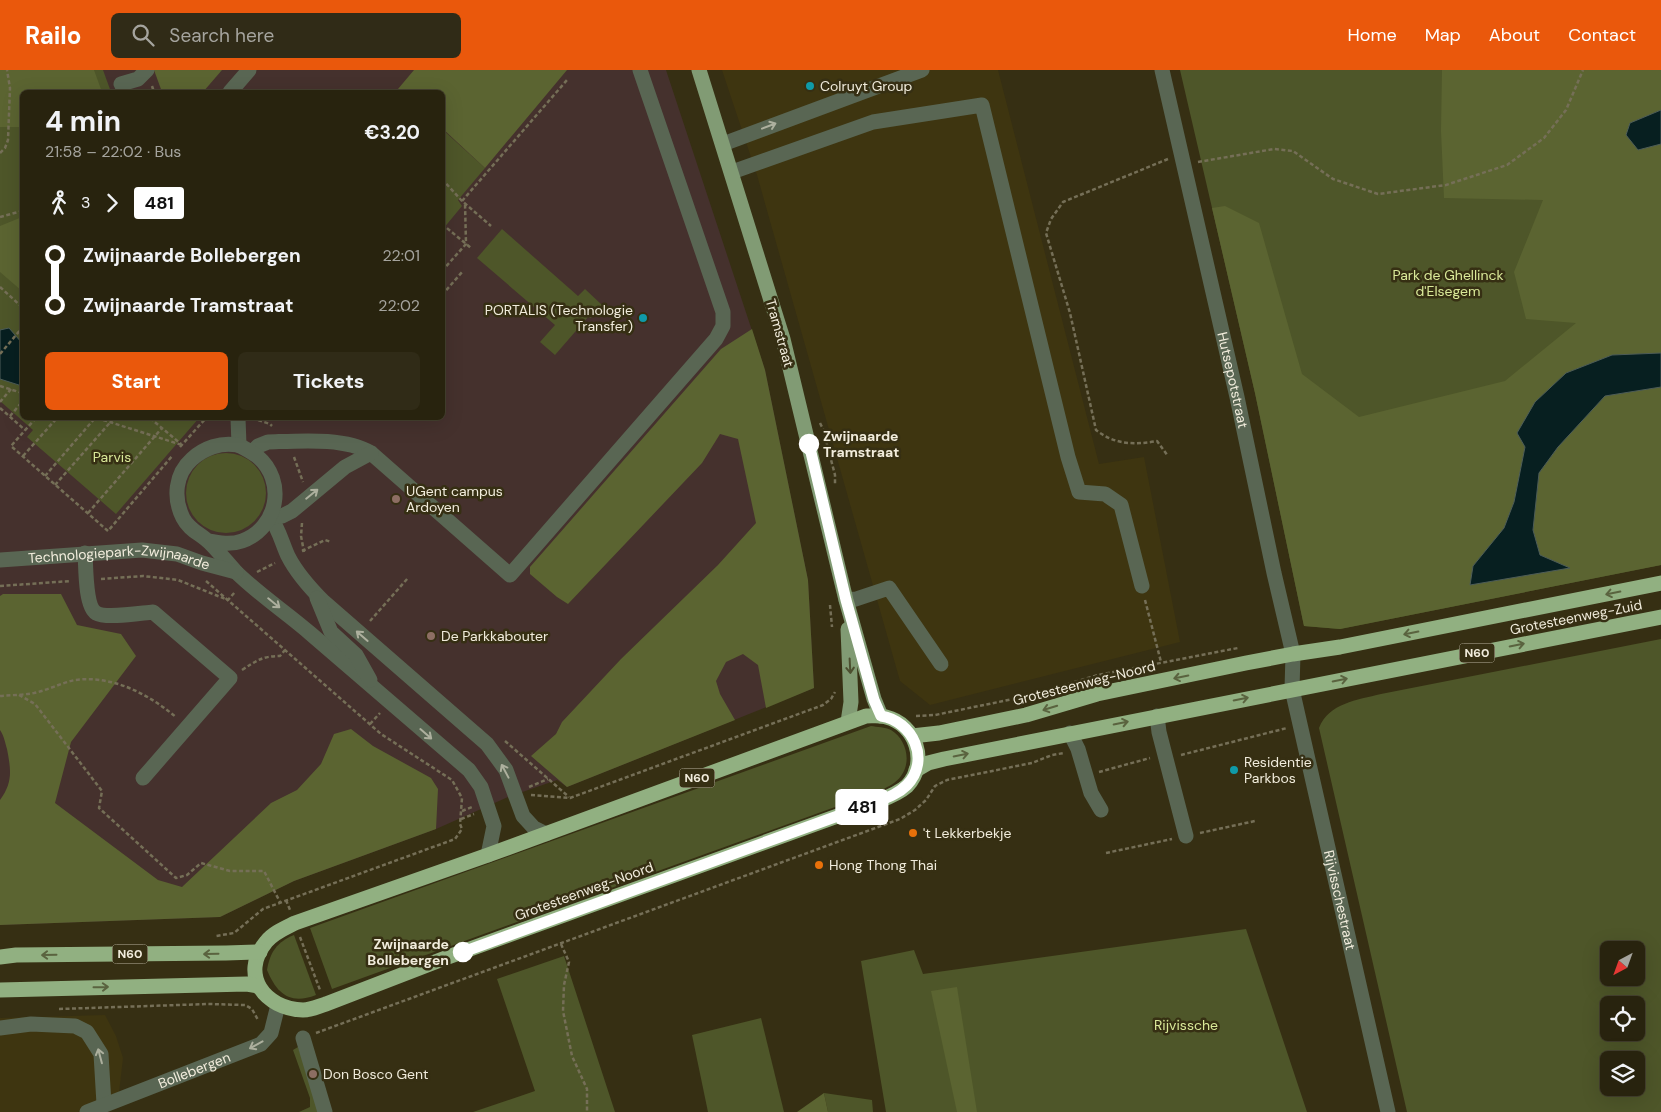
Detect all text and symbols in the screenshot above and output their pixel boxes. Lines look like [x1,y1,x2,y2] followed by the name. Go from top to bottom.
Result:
[111,13,461,58] search box
[25,20,81,51] text: Railo
[129,21,157,49] icon: search
[169,23,274,48] text: Search here
[1347,23,1397,47] text: Home
[1425,23,1461,47] text: Map
[1489,23,1540,47] text: About
[1568,23,1636,47] text: Contact
[820,77,913,95] place label: Colruyt Group
[804,80,816,92] marker: Colruyt Group
[45,103,121,140] text: 4 min
[364,120,420,145] text: €3.20
[761,121,776,130] one-way arrow
[45,141,181,162] text: 21:58 – 22:02 · Bus
[45,189,73,217] icon: walk
[98,189,126,217] icon: forward
[144,191,174,215] text: 481
[81,192,90,213] text: 3
[83,243,301,268] text: Zwijnaarde Bollebergen
[382,245,420,266] text: 22:01
[1392,266,1504,300] park label: Park de Ghellinck d'Elsegem
[83,293,293,318] text: Zwijnaarde Tramstraat
[378,295,420,316] text: 22:02
[762,297,798,369] street label: Tramstraat
[485,301,633,335] place label: PORTALIS (Technologie Transfer)
[637,312,649,324] marker: PORTALIS (Technologie Transfer)
[1213,330,1252,430] street label: Hutsepotstraat
[45,352,228,410] button: Start
[238,352,420,410] button: Tickets
[823,427,899,461] place label: Zwijnaarde Tramstraat
[799,434,819,454] marker: Zwijnaarde Tramstraat
[93,448,131,466] park label: Parvis
[406,482,503,516] place label: UGent campus Ardoyen
[305,489,318,500] one-way arrow
[390,493,402,505] marker: UGent campus Ardoyen
[28,541,212,574] street label: Technologiepark-Zwijnaarde
[1606,589,1622,598] one-way arrow
[1508,595,1644,639] street label: Grotesteenweg-Zuid
[267,597,280,608] one-way arrow
[441,627,548,645] place label: De Parkkabouter
[1403,629,1419,639] one-way arrow
[356,630,369,642] one-way arrow
[425,630,437,642] marker: De Parkkabouter
[1508,640,1524,649] one-way arrow
[1460,644,1494,662] road number: N60
[1011,657,1157,709] street label: Grotesteenweg-Noord
[845,658,854,674] one-way arrow
[1173,672,1189,682] one-way arrow
[1332,674,1348,684] one-way arrow
[1232,693,1248,703] one-way arrow
[1043,704,1059,714] one-way arrow
[1112,718,1128,727] one-way arrow
[420,728,433,740] one-way arrow
[953,750,969,760] one-way arrow
[1244,753,1312,787] place label: Residentie Parkbos
[500,764,509,779] one-way arrow
[1228,764,1240,776] marker: Residentie Parkbos
[680,768,714,788] road number: N60
[833,791,891,823] line badge: 481
[847,795,877,819] text: 481
[923,824,1011,842] place label: 't Lekkerbekje
[907,827,919,839] marker: 't Lekkerbekje
[1320,848,1360,952] street label: Rijvisschestraat
[829,856,937,874] place label: Hong Thong Thai
[512,858,656,924] street label: Grotesteenweg-Noord
[813,859,825,871] marker: Hong Thong Thai
[367,935,449,969] place label: Zwijnaarde Bollebergen
[1600,941,1645,986] north arrow
[1600,941,1645,1096] map controls
[453,942,473,962] marker: Zwijnaarde Bollebergen
[112,944,148,964] road number: N60
[203,949,220,959] one-way arrow
[41,950,57,960] one-way arrow
[93,983,109,992] one-way arrow
[1600,996,1645,1041] button: locate
[1154,1016,1218,1034] park label: Rijvissche
[248,1040,263,1050] one-way arrow
[95,1048,104,1064] one-way arrow
[155,1048,233,1092] street label: Bollebergen
[1600,1051,1645,1096] button: layers
[323,1065,429,1083] place label: Don Bosco Gent
[307,1068,319,1080] marker: Don Bosco Gent

